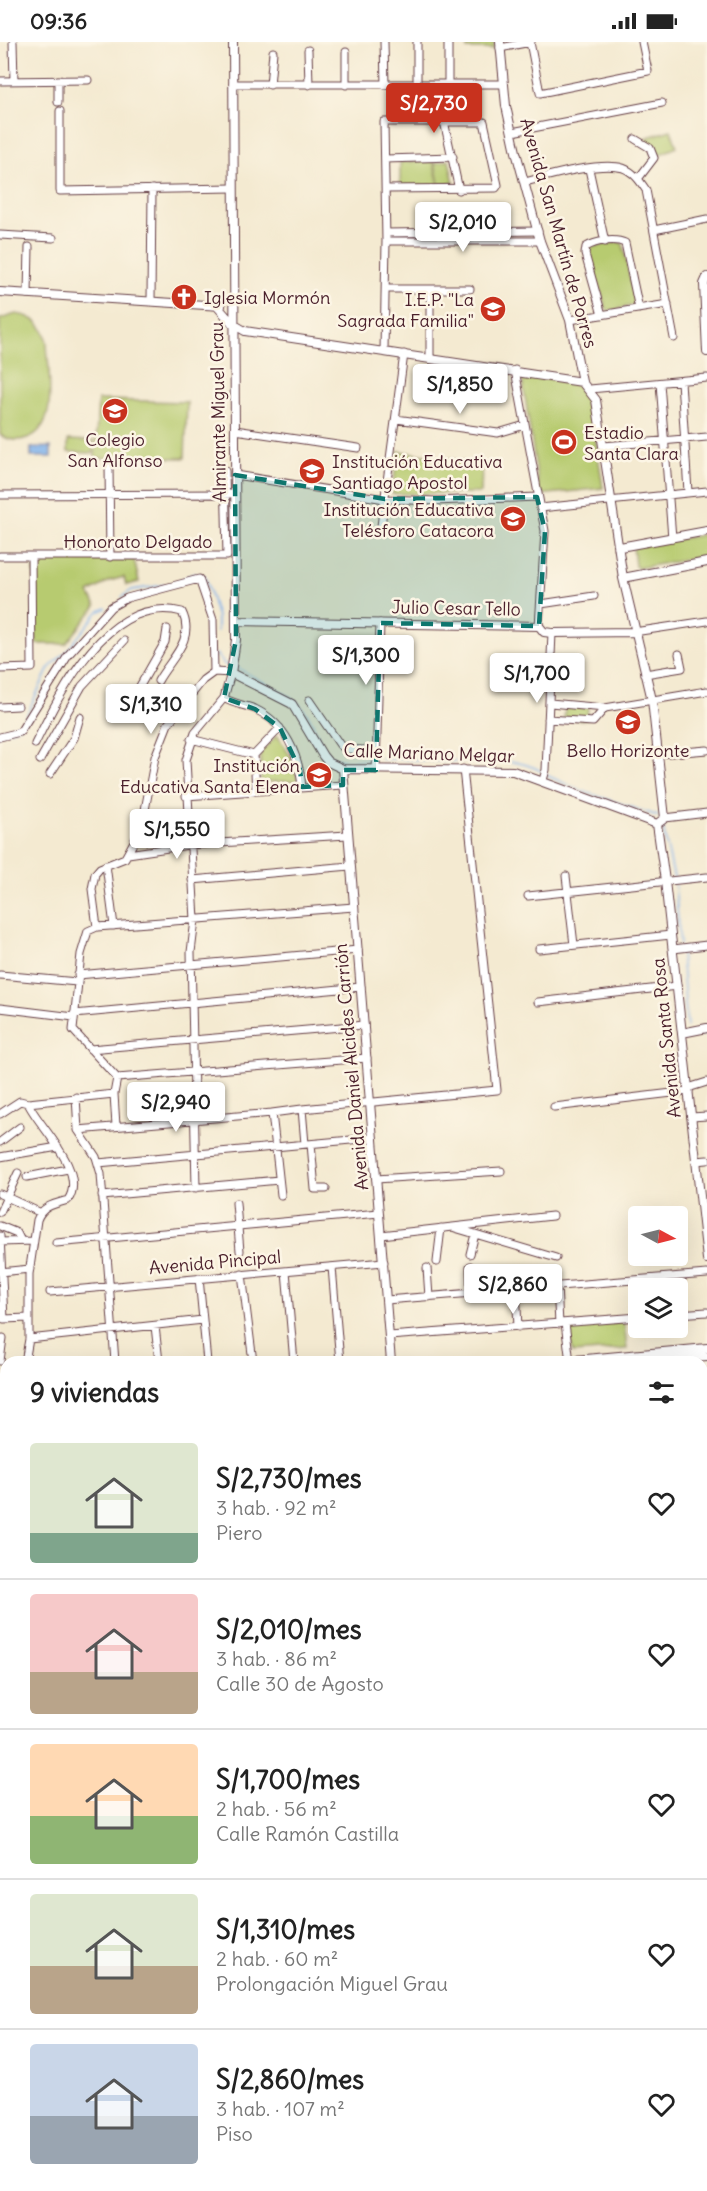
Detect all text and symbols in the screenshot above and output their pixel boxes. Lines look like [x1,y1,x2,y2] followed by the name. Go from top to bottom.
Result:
[30,7,87,35] text: 09:36
[379,83,489,134] pin: S/2,730
[400,90,468,115] text: S/2,730
[515,115,603,351] street label: Avenida San Martín de Porres
[408,202,518,253] pin: S/2,010
[429,209,497,234] text: S/2,010
[169,282,199,312] church icon: Iglesia Mormón
[204,286,330,309] place label: Iglesia Mormón
[337,288,474,332] place label: I.E.P. "La Sagrada Familia"
[478,294,508,324] school or university icon: I.E.P. "La Sagrada Familia"
[205,321,231,503] street label: Almirante Miguel Grau
[405,364,515,415] pin: S/1,850
[427,371,493,396] text: S/1,850
[100,396,130,426] school or university icon: Colegio San Alfonso
[584,421,679,465] place label: Estadio Santa Clara
[549,427,579,457] sports icon: Estadio Santa Clara
[67,428,163,472] place label: Colegio San Alfonso
[332,450,503,494] place label: Institución Educativa Santiago Apostol
[297,456,327,486] school or university icon: Institución Educativa Santiago Apostol
[323,498,494,542] place label: Institución Educativa Telésforo Catacora
[498,504,528,534] school or university icon: Institución Educativa Telésforo Catacora
[64,530,212,553] street label: Honorato Delgado
[391,595,521,621] street label: Julio Cesar Tello
[311,635,421,686] pin: S/1,300
[332,642,400,667] text: S/1,300
[482,653,592,704] pin: S/1,700
[504,660,570,685] text: S/1,700
[96,684,206,735] pin: S/1,310
[120,691,182,716] text: S/1,310
[613,707,643,737] school or university icon: Bello Horizonte
[343,739,516,768] street label: Calle Mariano Melgar
[567,739,689,762] place label: Bello Horizonte
[120,754,300,798] place label: Institución Educativa Santa Elena
[304,760,334,790] school or university icon: Institución Educativa Santa Elena
[122,809,232,860] pin: S/1,550
[144,816,210,841] text: S/1,550
[329,943,373,1191] street label: Avenida Daniel Alcides Carrión
[646,957,686,1119] street label: Avenida Santa Rosa
[121,1082,231,1133] pin: S/2,940
[141,1089,211,1114] text: S/2,940
[628,1206,688,1266] north arrow
[628,1206,688,1338] map controls
[148,1245,282,1279] street label: Avenida Pincipal
[458,1264,568,1315] pin: S/2,860
[478,1271,548,1296] text: S/2,860
[628,1278,688,1338] button: layers
[30,1376,159,1409] text: 9 viviendas
[645,1376,678,1409] icon: filters
[216,1462,362,1495] text: S/2,730/mes
[78,1467,150,1539] icon: home
[645,1487,678,1520] icon: heart
[216,1495,336,1520] text: 3 hab. · 92 m²
[216,1520,263,1545] text: Piero
[216,1613,362,1646] text: S/2,010/mes
[78,1618,150,1690] icon: home
[645,1638,678,1671] icon: heart
[216,1646,337,1671] text: 3 hab. · 86 m²
[216,1671,384,1696] text: Calle 30 de Agosto
[216,1763,360,1796] text: S/1,700/mes
[78,1768,150,1840] icon: home
[645,1788,678,1821] icon: heart
[216,1796,337,1821] text: 2 hab. · 56 m²
[216,1821,399,1846] text: Calle Ramón Castilla
[216,1913,355,1946] text: S/1,310/mes
[78,1918,150,1990] icon: home
[645,1938,678,1971] icon: heart
[216,1946,338,1971] text: 2 hab. · 60 m²
[216,1971,448,1996] text: Prolongación Miguel Grau
[216,2063,364,2096] text: S/2,860/mes
[78,2068,150,2140] icon: home
[645,2088,678,2121] icon: heart
[216,2096,345,2121] text: 3 hab. · 107 m²
[216,2121,253,2146] text: Piso

